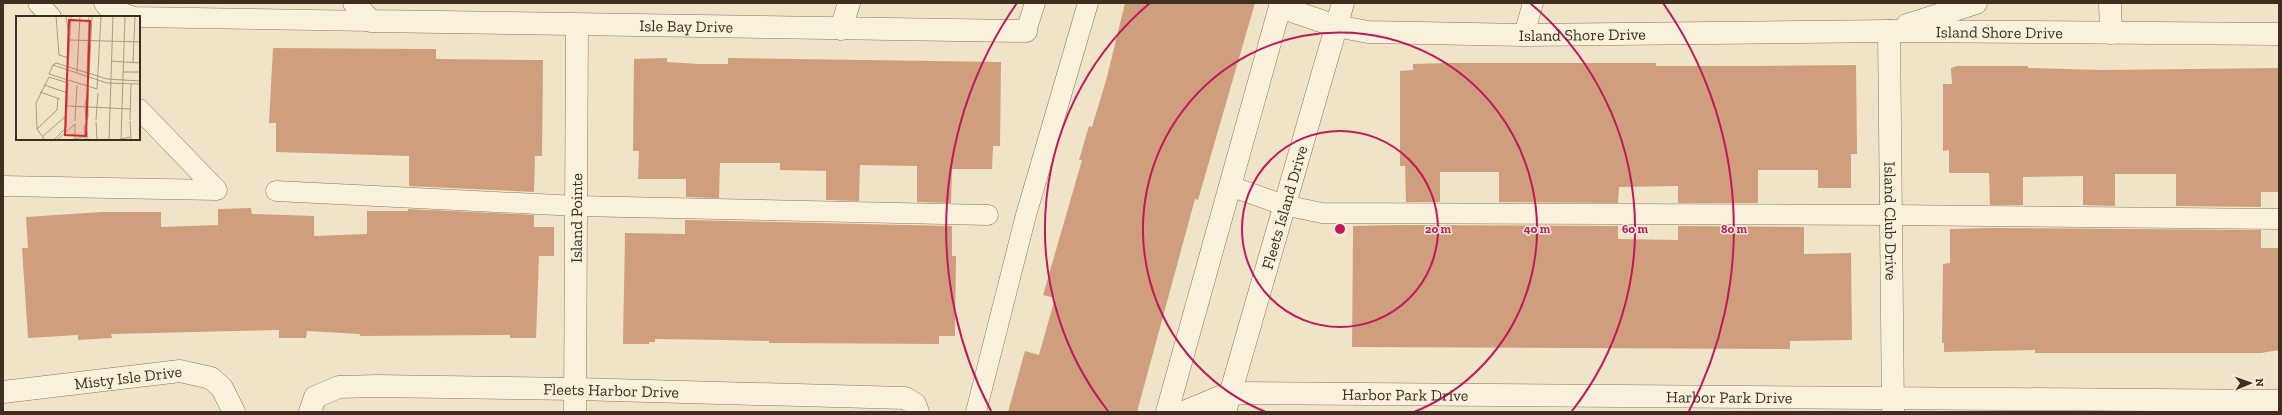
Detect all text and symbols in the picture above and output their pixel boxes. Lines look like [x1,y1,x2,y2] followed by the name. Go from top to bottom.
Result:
[16,16,140,140] inset map
[639,16,733,37] street label: Isle Bay Drive
[1936,22,2063,42] street label: Island Shore Drive
[1519,25,1646,45] street label: Island Shore Drive
[1258,143,1311,272] street label: Fleets Island Drive
[1880,161,1901,281] street label: Island Club Drive
[567,173,586,263] street label: Island Pointe
[1333,222,1347,236] centre of rings
[1425,222,1452,236] text: 20 m
[1524,222,1551,236] text: 40 m
[1622,222,1649,236] text: 60 m
[1721,222,1748,236] text: 80 m
[73,362,183,393] street label: Misty Isle Drive
[2230,363,2270,403] north arrow
[2253,378,2266,388] text: N
[543,380,679,402] street label: Fleets Harbor Drive
[1342,385,1468,405] street label: Harbor Park Drive
[1666,387,1792,407] street label: Harbor Park Drive

